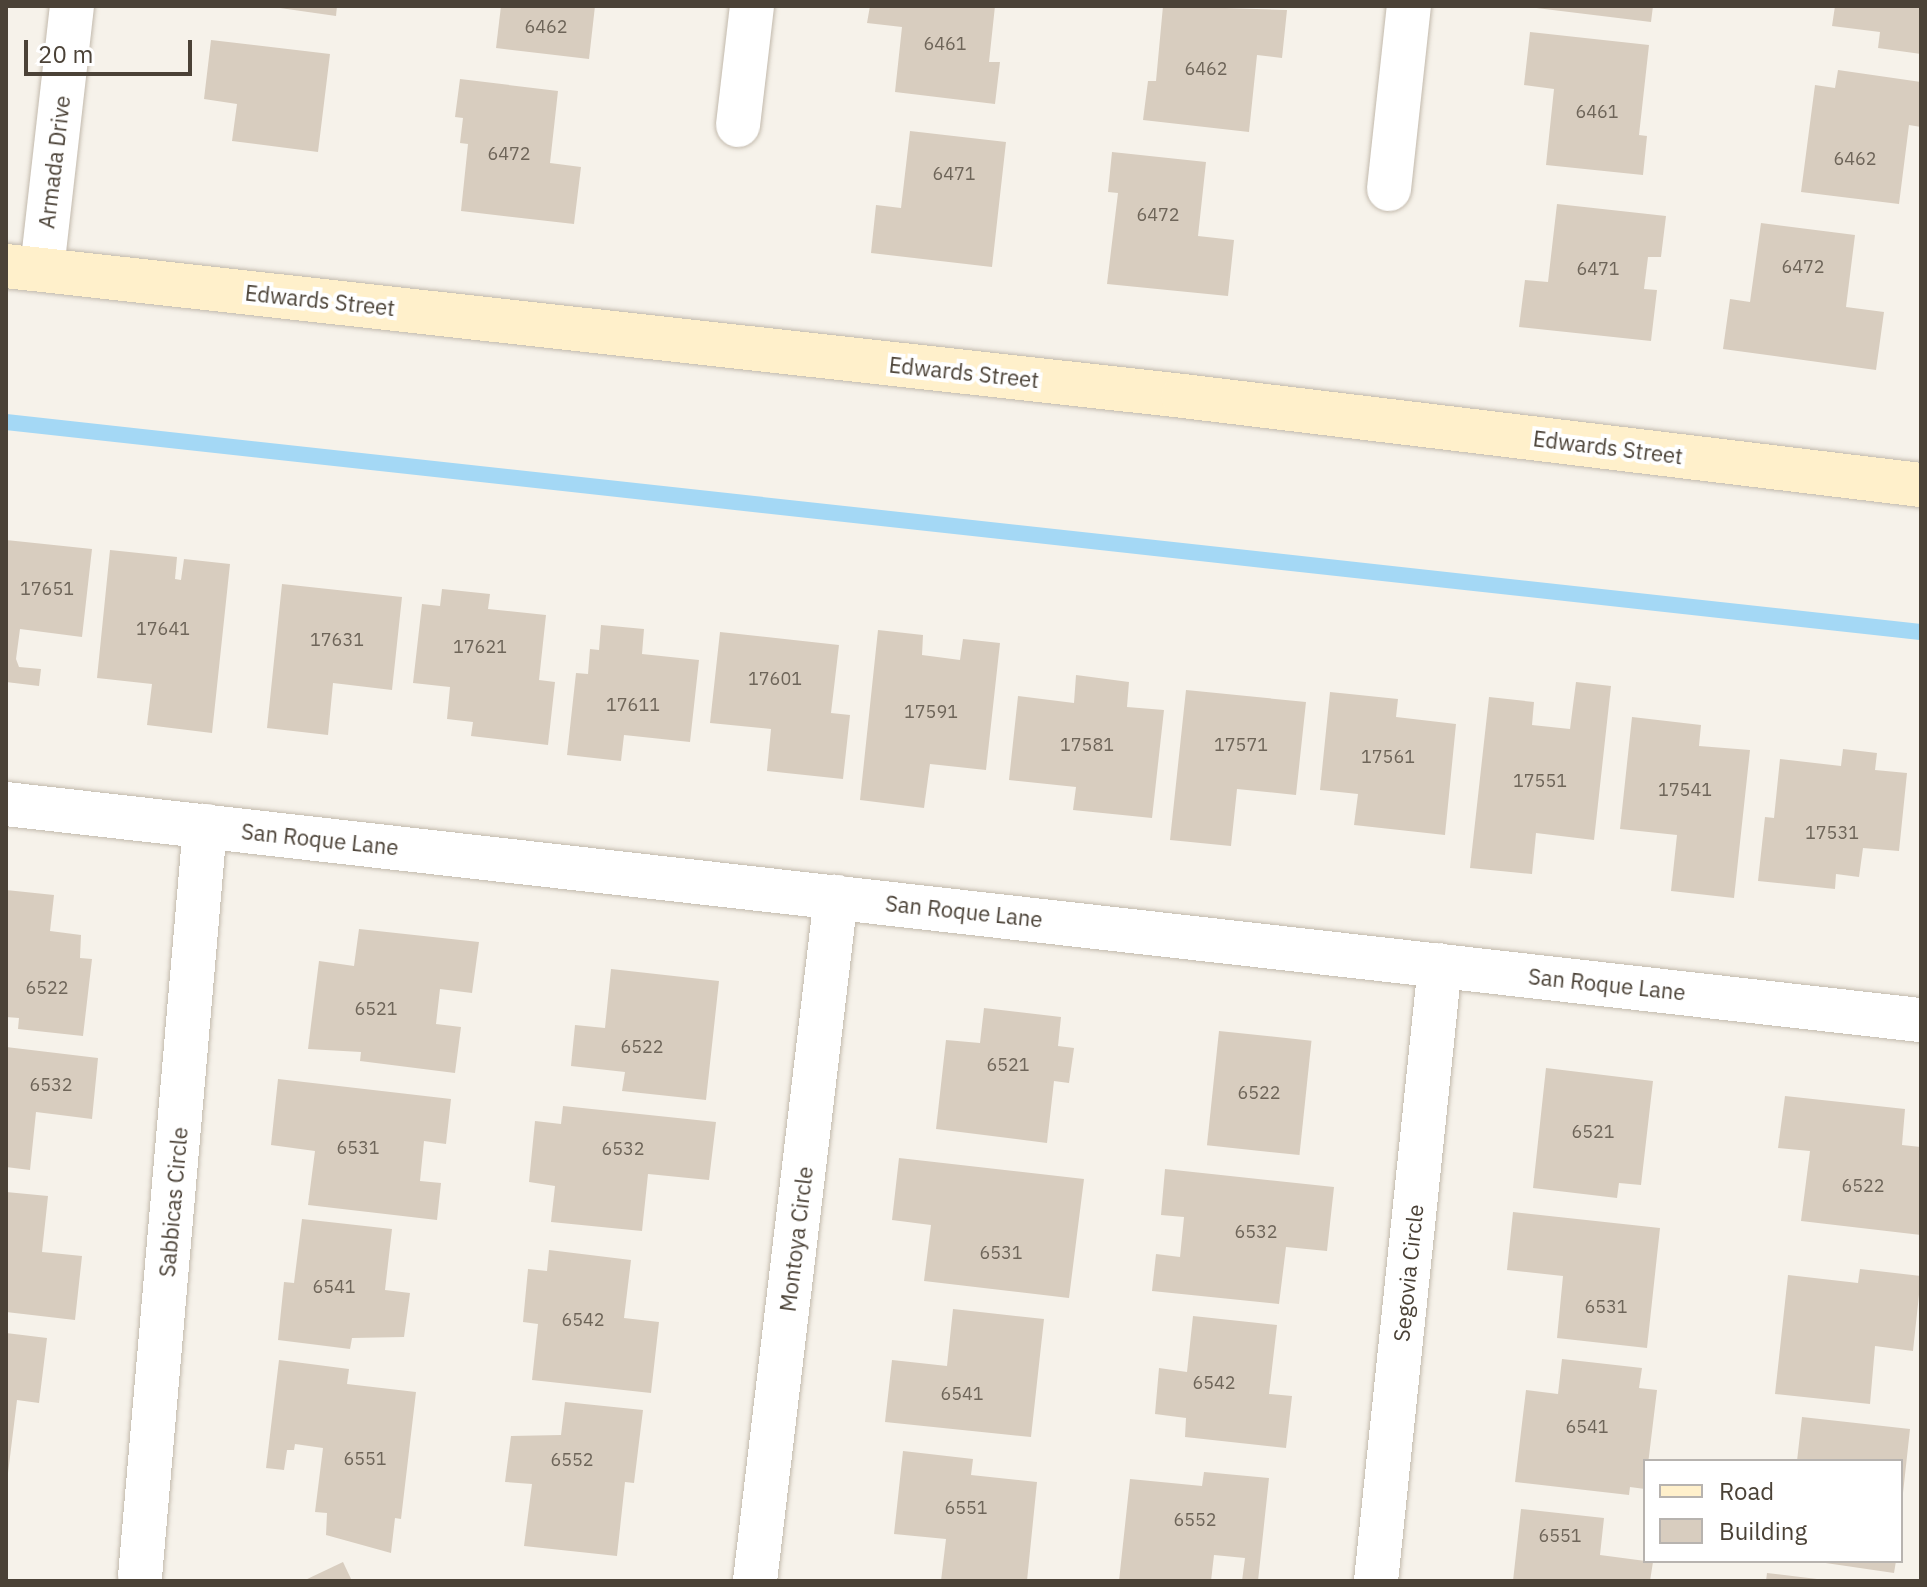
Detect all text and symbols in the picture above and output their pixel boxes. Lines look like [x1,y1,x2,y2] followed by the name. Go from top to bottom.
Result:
[524,16,568,38] house number: 6462
[28,24,196,74] scale bar
[923,33,967,55] house number: 6461
[38,38,93,70] text: 20 m
[1184,58,1228,80] house number: 6462
[33,94,75,230] street label: Armada Drive
[1575,101,1619,123] house number: 6461
[487,143,531,165] house number: 6472
[1833,148,1877,170] house number: 6462
[932,163,976,185] house number: 6471
[1136,204,1180,226] house number: 6472
[1781,256,1825,278] house number: 6472
[1576,258,1620,280] house number: 6471
[244,279,396,321] street label: Edwards Street
[888,351,1040,393] street label: Edwards Street
[1532,425,1684,469] street label: Edwards Street
[20,578,74,600] house number: 17651
[136,618,190,640] house number: 17641
[310,629,364,651] house number: 17631
[453,636,507,658] house number: 17621
[748,668,802,690] house number: 17601
[606,694,660,716] house number: 17611
[904,701,958,723] house number: 17591
[1060,734,1114,756] house number: 17581
[1214,734,1268,756] house number: 17571
[1361,746,1415,768] house number: 17561
[1513,770,1567,792] house number: 17551
[1658,779,1712,801] house number: 17541
[240,818,400,860] street label: San Roque Lane
[1805,822,1859,844] house number: 17531
[884,890,1044,932] street label: San Roque Lane
[1527,963,1687,1005] street label: San Roque Lane
[25,977,69,999] house number: 6522
[354,998,398,1020] house number: 6521
[620,1036,664,1058] house number: 6522
[986,1054,1030,1076] house number: 6521
[29,1074,73,1096] house number: 6532
[1237,1082,1281,1104] house number: 6522
[1571,1121,1615,1143] house number: 6521
[153,1126,193,1278] street label: Sabbicas Circle
[336,1137,380,1159] house number: 6531
[601,1138,645,1160] house number: 6532
[774,1165,818,1313] street label: Montoya Circle
[1841,1175,1885,1197] house number: 6522
[1388,1203,1428,1343] street label: Segovia Circle
[1234,1221,1278,1243] house number: 6532
[979,1242,1023,1264] house number: 6531
[312,1276,356,1298] house number: 6541
[1584,1296,1628,1318] house number: 6531
[561,1309,605,1331] house number: 6542
[1192,1372,1236,1394] house number: 6542
[940,1383,984,1405] house number: 6541
[1565,1416,1609,1438] house number: 6541
[343,1448,387,1470] house number: 6551
[550,1449,594,1471] house number: 6552
[1643,1459,1903,1563] legend
[1719,1475,1774,1507] text: Road
[944,1497,988,1519] house number: 6551
[1173,1509,1217,1531] house number: 6552
[1719,1515,1807,1547] text: Building
[1538,1525,1582,1547] house number: 6551

